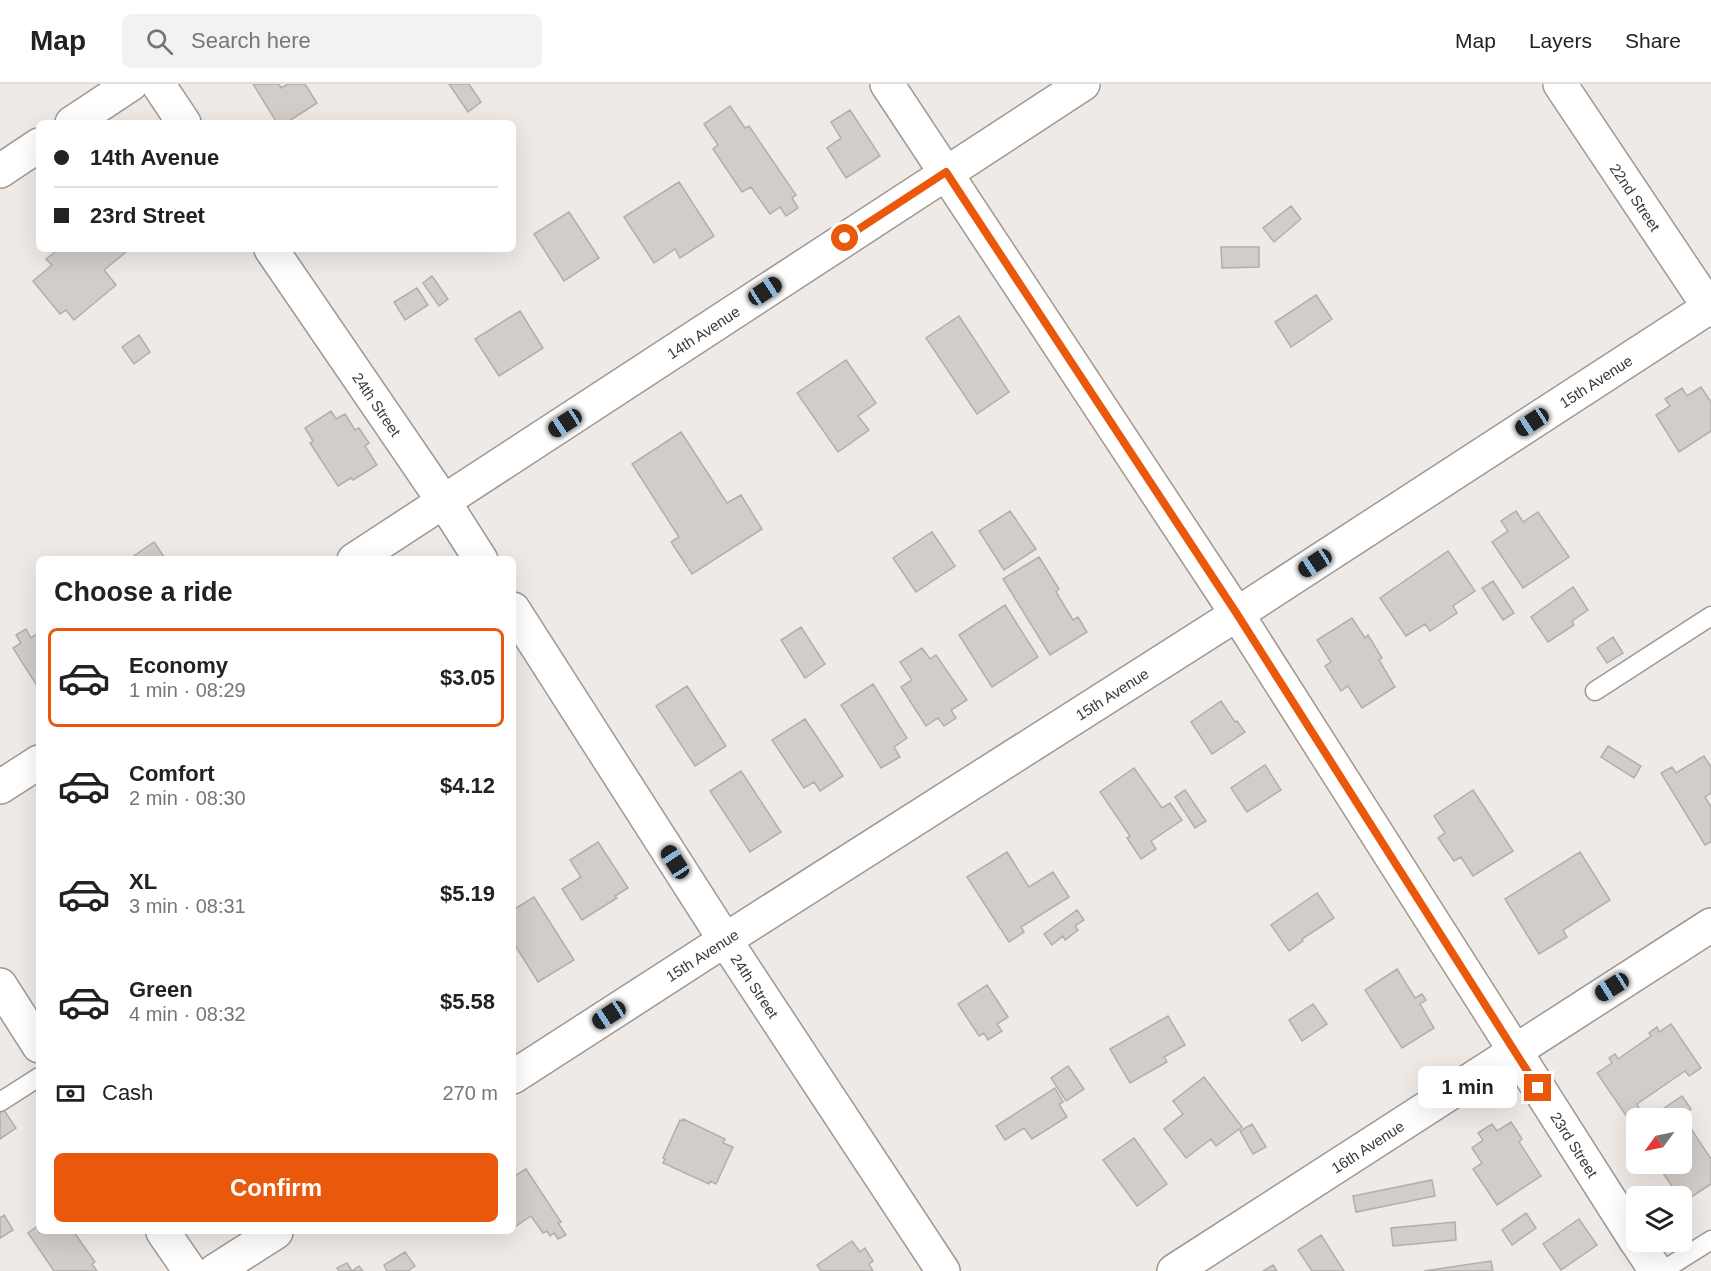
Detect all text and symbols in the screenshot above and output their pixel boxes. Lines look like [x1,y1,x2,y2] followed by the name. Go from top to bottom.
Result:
[122,14,542,68] search box
[30,25,86,56] text: Map
[143,25,176,58] icon: search
[191,28,311,53] text: Search here
[1455,29,1496,52] text: Map
[1529,29,1592,52] text: Layers
[1625,29,1681,52] text: Share
[90,145,219,170] text: 14th Avenue
[1607,160,1665,235] street label: 22nd Street
[90,203,205,228] text: 23rd Street
[831,224,858,251] route start
[745,274,785,308] car
[664,302,743,362] street label: 14th Avenue
[1556,351,1635,411] street label: 15th Avenue
[349,369,405,440] street label: 24th Street
[1512,405,1552,439] car
[545,406,585,440] car
[1295,546,1335,580] car
[54,577,233,607] text: Choose a ride
[57,651,111,705] icon: car
[129,653,228,678] text: Economy
[1072,664,1151,723] street label: 15th Avenue
[440,665,495,690] text: $3.05
[129,679,246,701] text: 1 min · 08:29
[57,759,111,813] icon: car
[129,761,215,786] text: Comfort
[440,773,495,798] text: $4.12
[129,787,246,809] text: 2 min · 08:30
[658,842,692,882] car
[57,867,111,921] icon: car
[129,869,157,894] text: XL
[440,881,495,906] text: $5.19
[129,895,246,917] text: 3 min · 08:31
[662,925,742,985] street label: 15th Avenue
[728,951,783,1022] street label: 24th Street
[1592,970,1632,1004] car
[57,975,111,1029] icon: car
[129,977,193,1002] text: Green
[440,989,495,1014] text: $5.58
[589,998,629,1032] car
[129,1003,246,1025] text: 4 min · 08:32
[1418,1067,1517,1109] callout: 1 min
[1524,1074,1551,1101] route end
[1441,1076,1494,1098] text: 1 min
[54,1077,87,1110] icon: cash
[102,1080,153,1105] text: Cash
[442,1082,498,1104] text: 270 m
[1626,1108,1692,1174] north arrow
[1626,1108,1692,1252] map controls
[1548,1109,1602,1181] street label: 23rd Street
[1328,1117,1407,1176] street label: 16th Avenue
[54,1153,498,1222] button: Confirm
[1626,1186,1692,1252] button: layers

